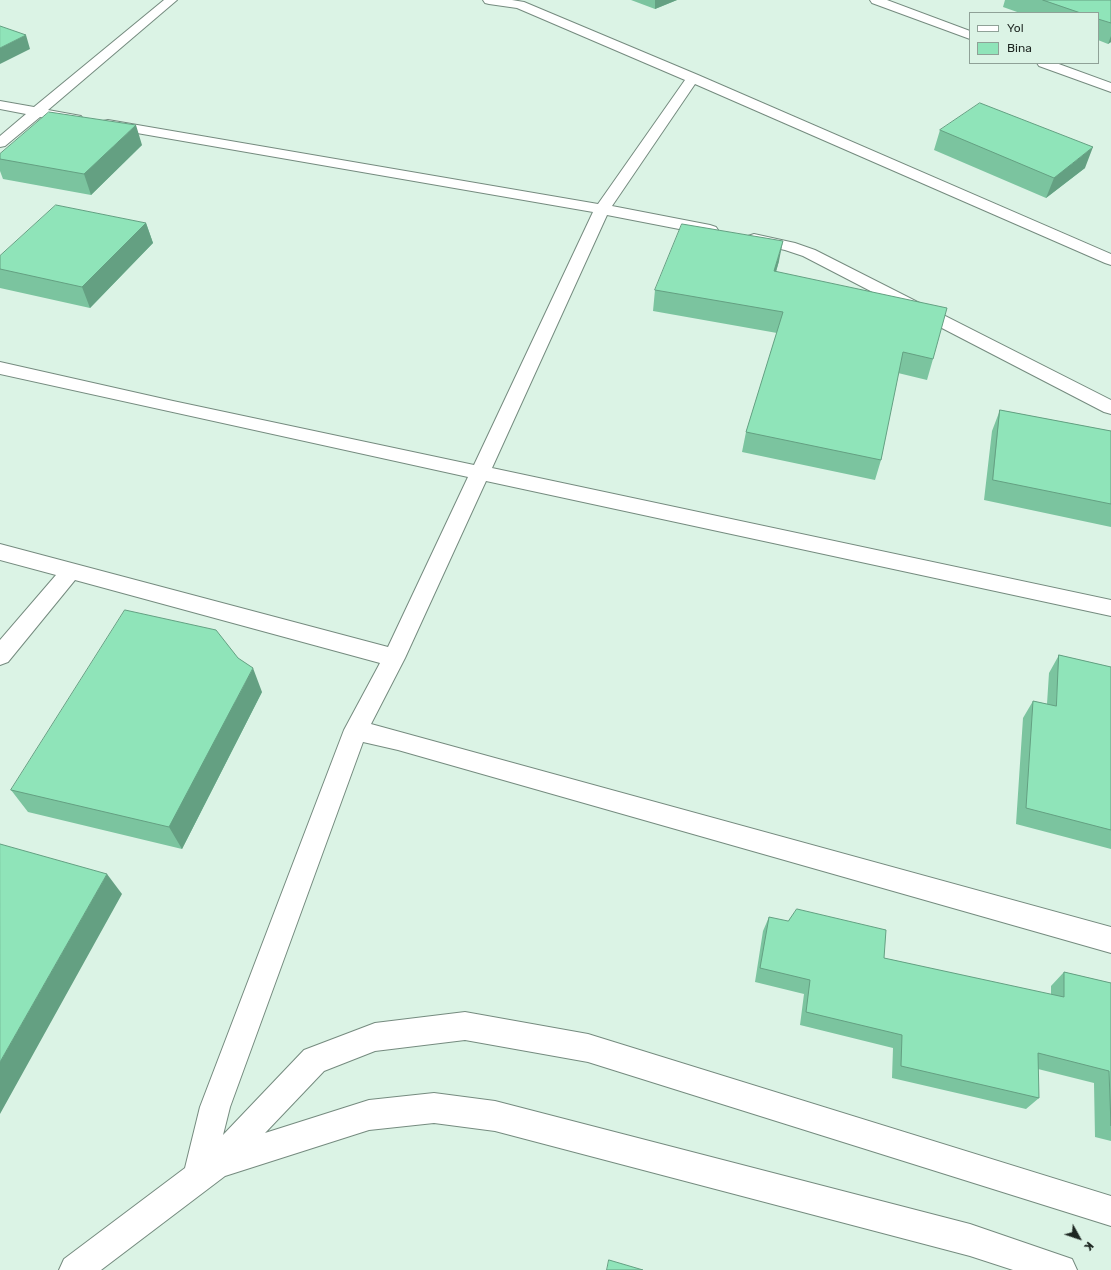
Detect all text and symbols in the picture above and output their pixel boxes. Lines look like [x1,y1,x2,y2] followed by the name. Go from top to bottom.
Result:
[969,12,1099,64] legend
[1007,21,1024,35] text: Yol
[1007,41,1032,55] text: Bina
[1059,1218,1099,1258] north arrow
[1081,1239,1096,1253] text: K

